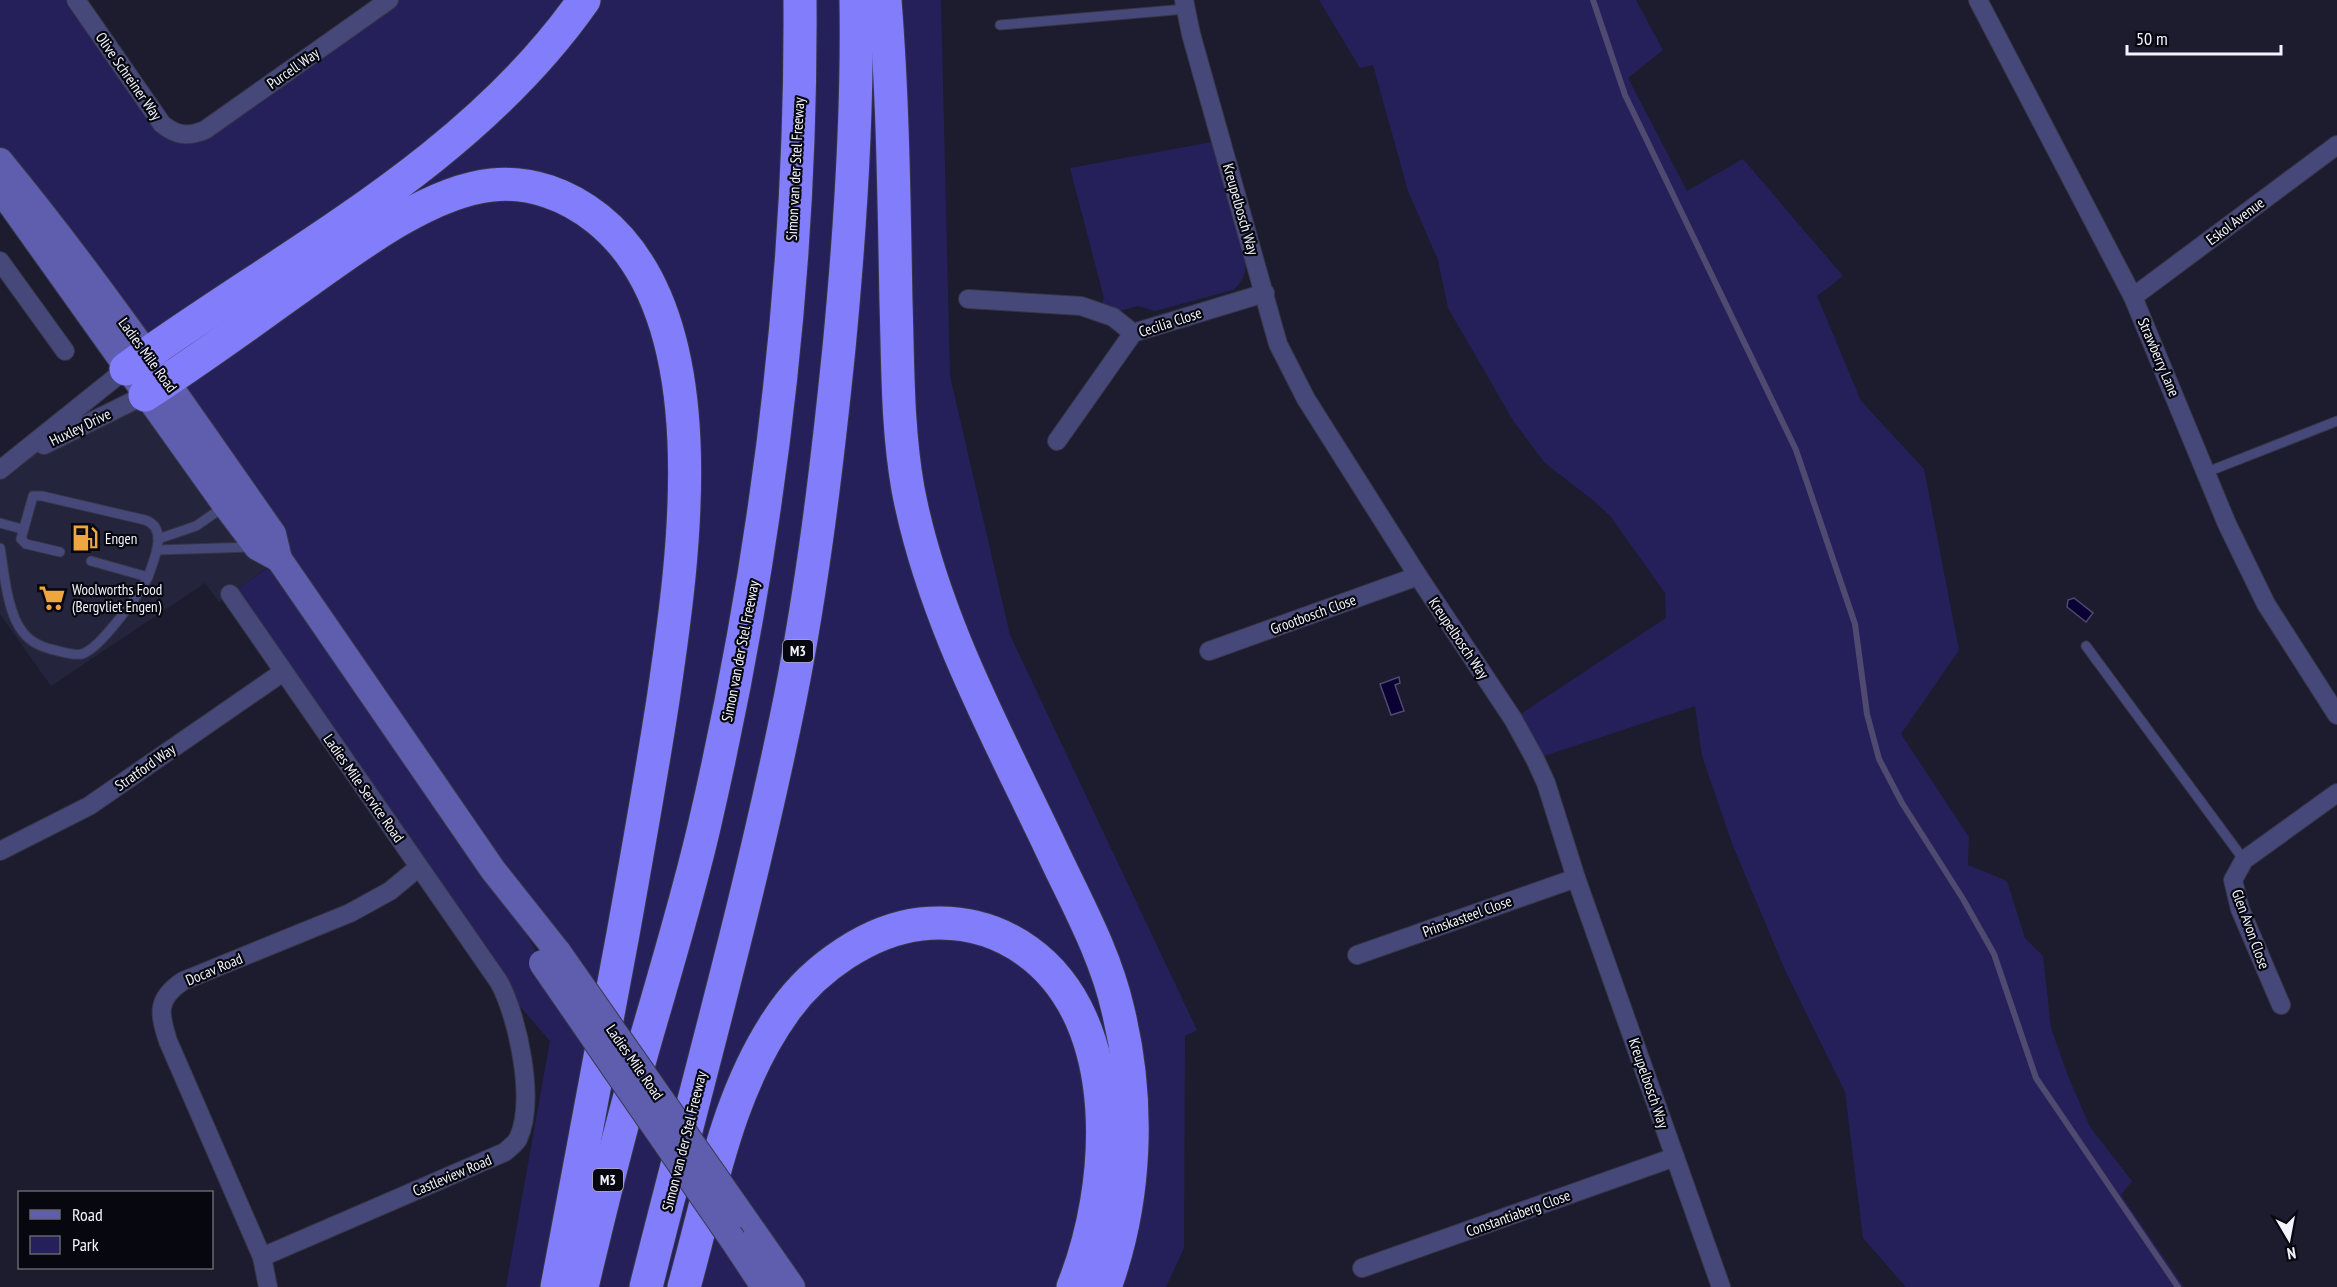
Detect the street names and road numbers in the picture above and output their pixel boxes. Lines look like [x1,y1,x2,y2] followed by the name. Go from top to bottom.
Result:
[92,28,167,124] street label: Olive Schreiner Way
[263,43,323,93] street label: Purcell Way
[782,97,808,241] street label: Simon van der Stel Freeway
[1219,161,1263,257] street label: Kreupelbosch Way
[2202,193,2268,249] street label: Eskol Avenue
[1136,303,1204,341] street label: Cecilia Close
[115,314,181,396] street label: Ladies Mile Road
[2134,315,2184,399] street label: Strawberry Lane
[46,404,114,450] street label: Huxley Drive
[717,578,763,723] street label: Simon van der Stel Freeway
[1268,590,1358,638] street label: Grootbosch Close
[1425,594,1493,683] street label: Kreupelbosch Way
[783,640,813,662] road number: M3
[320,730,408,846] street label: Ladies Mile Service Road
[111,739,179,795] street label: Stratford Way
[2228,887,2274,971] street label: Glen Avon Close
[1420,891,1514,941] street label: Prinskasteel Close
[183,949,245,989] street label: Docav Road
[602,1021,668,1103] street label: Ladies Mile Road
[1625,1035,1673,1131] street label: Kreupelbosch Way
[657,1069,711,1213] street label: Simon van der Stel Freeway
[410,1150,494,1200] street label: Castleview Road
[593,1169,623,1191] road number: M3
[1463,1185,1573,1241] street label: Constantiaberg Close

